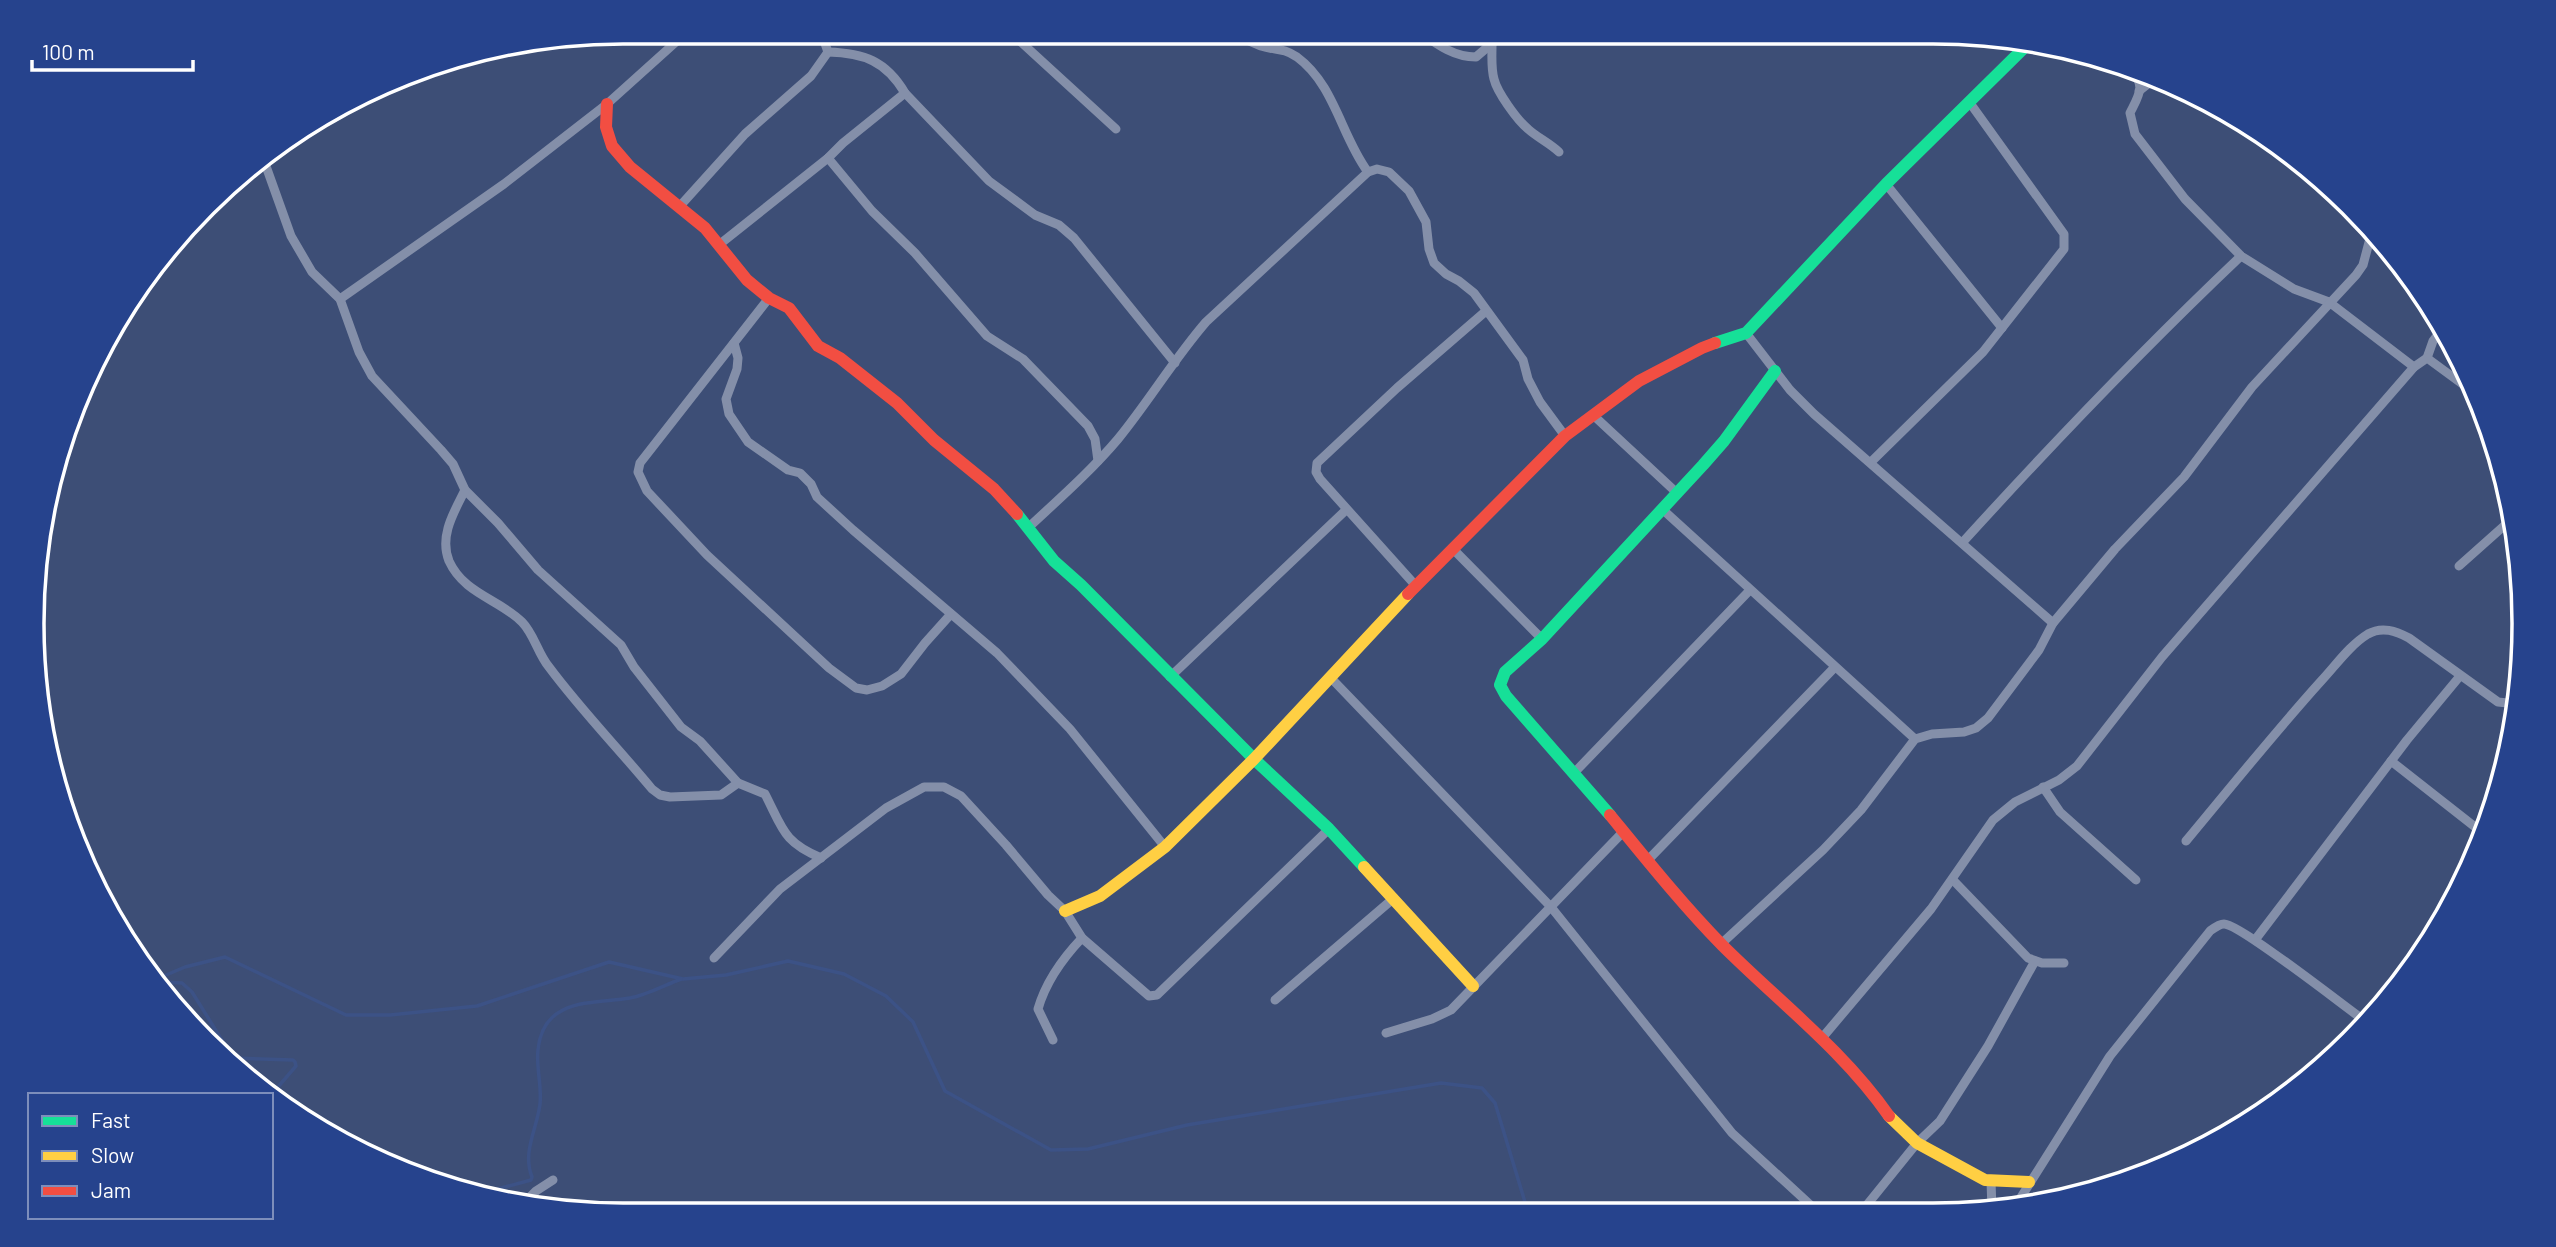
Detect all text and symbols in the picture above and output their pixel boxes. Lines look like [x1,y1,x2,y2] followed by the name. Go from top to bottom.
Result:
[32,28,192,72] scale bar
[42,39,95,64] text: 100 m
[28,1093,273,1219] legend
[91,1107,131,1132] text: Fast
[91,1142,134,1167] text: Slow
[91,1177,131,1202] text: Jam

